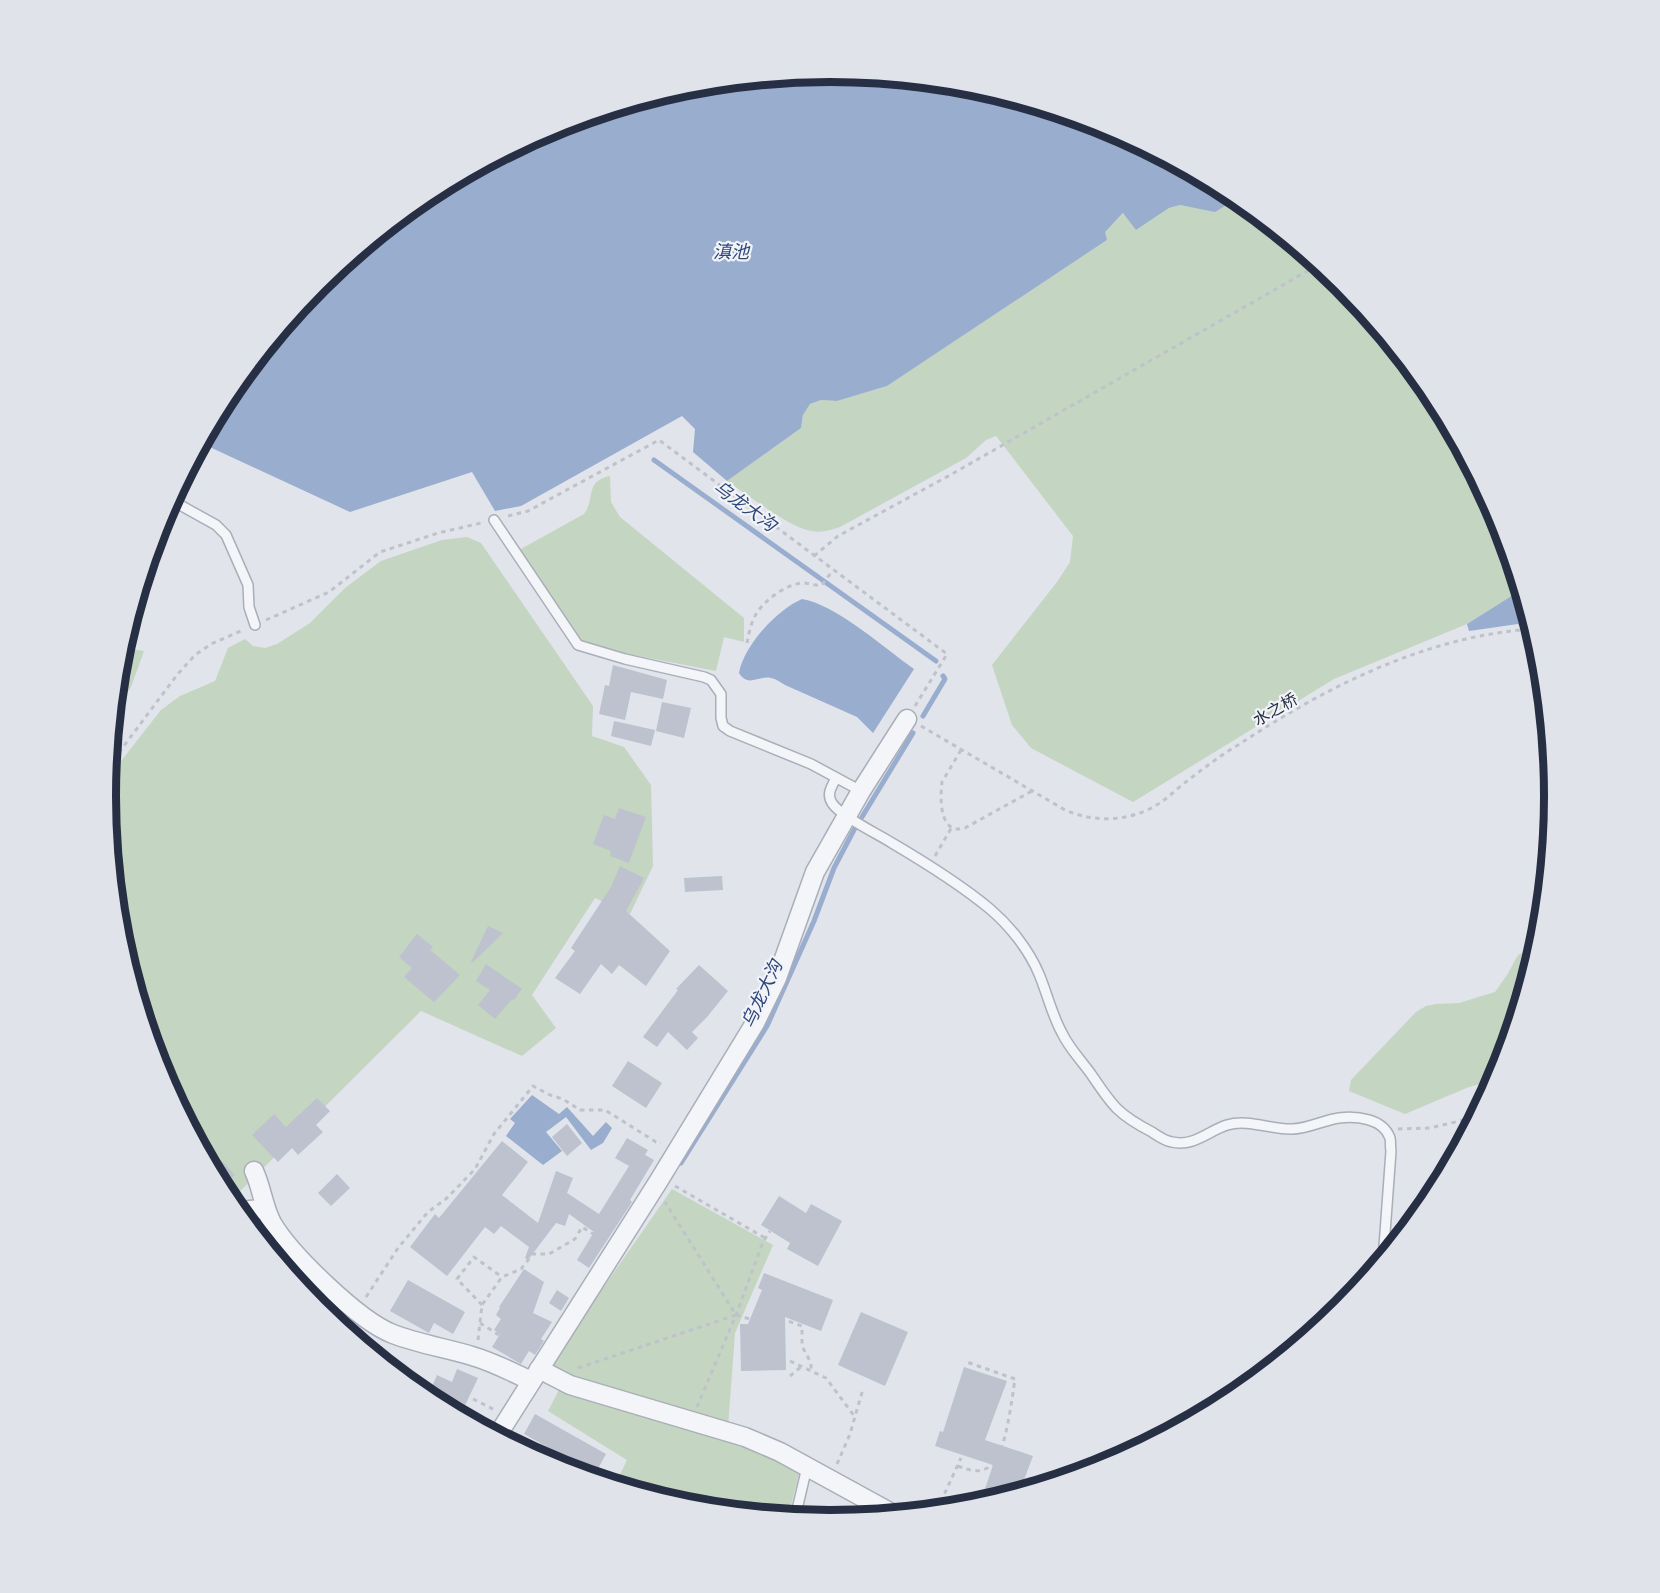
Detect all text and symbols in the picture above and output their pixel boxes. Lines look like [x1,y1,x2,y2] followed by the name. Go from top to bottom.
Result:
[713,240,751,262] water label: 滇池
[710,475,783,536] water label: 乌龙大沟
[1249,688,1300,729] street label: 水之桥
[736,954,787,1031] water label: 乌龙大沟

